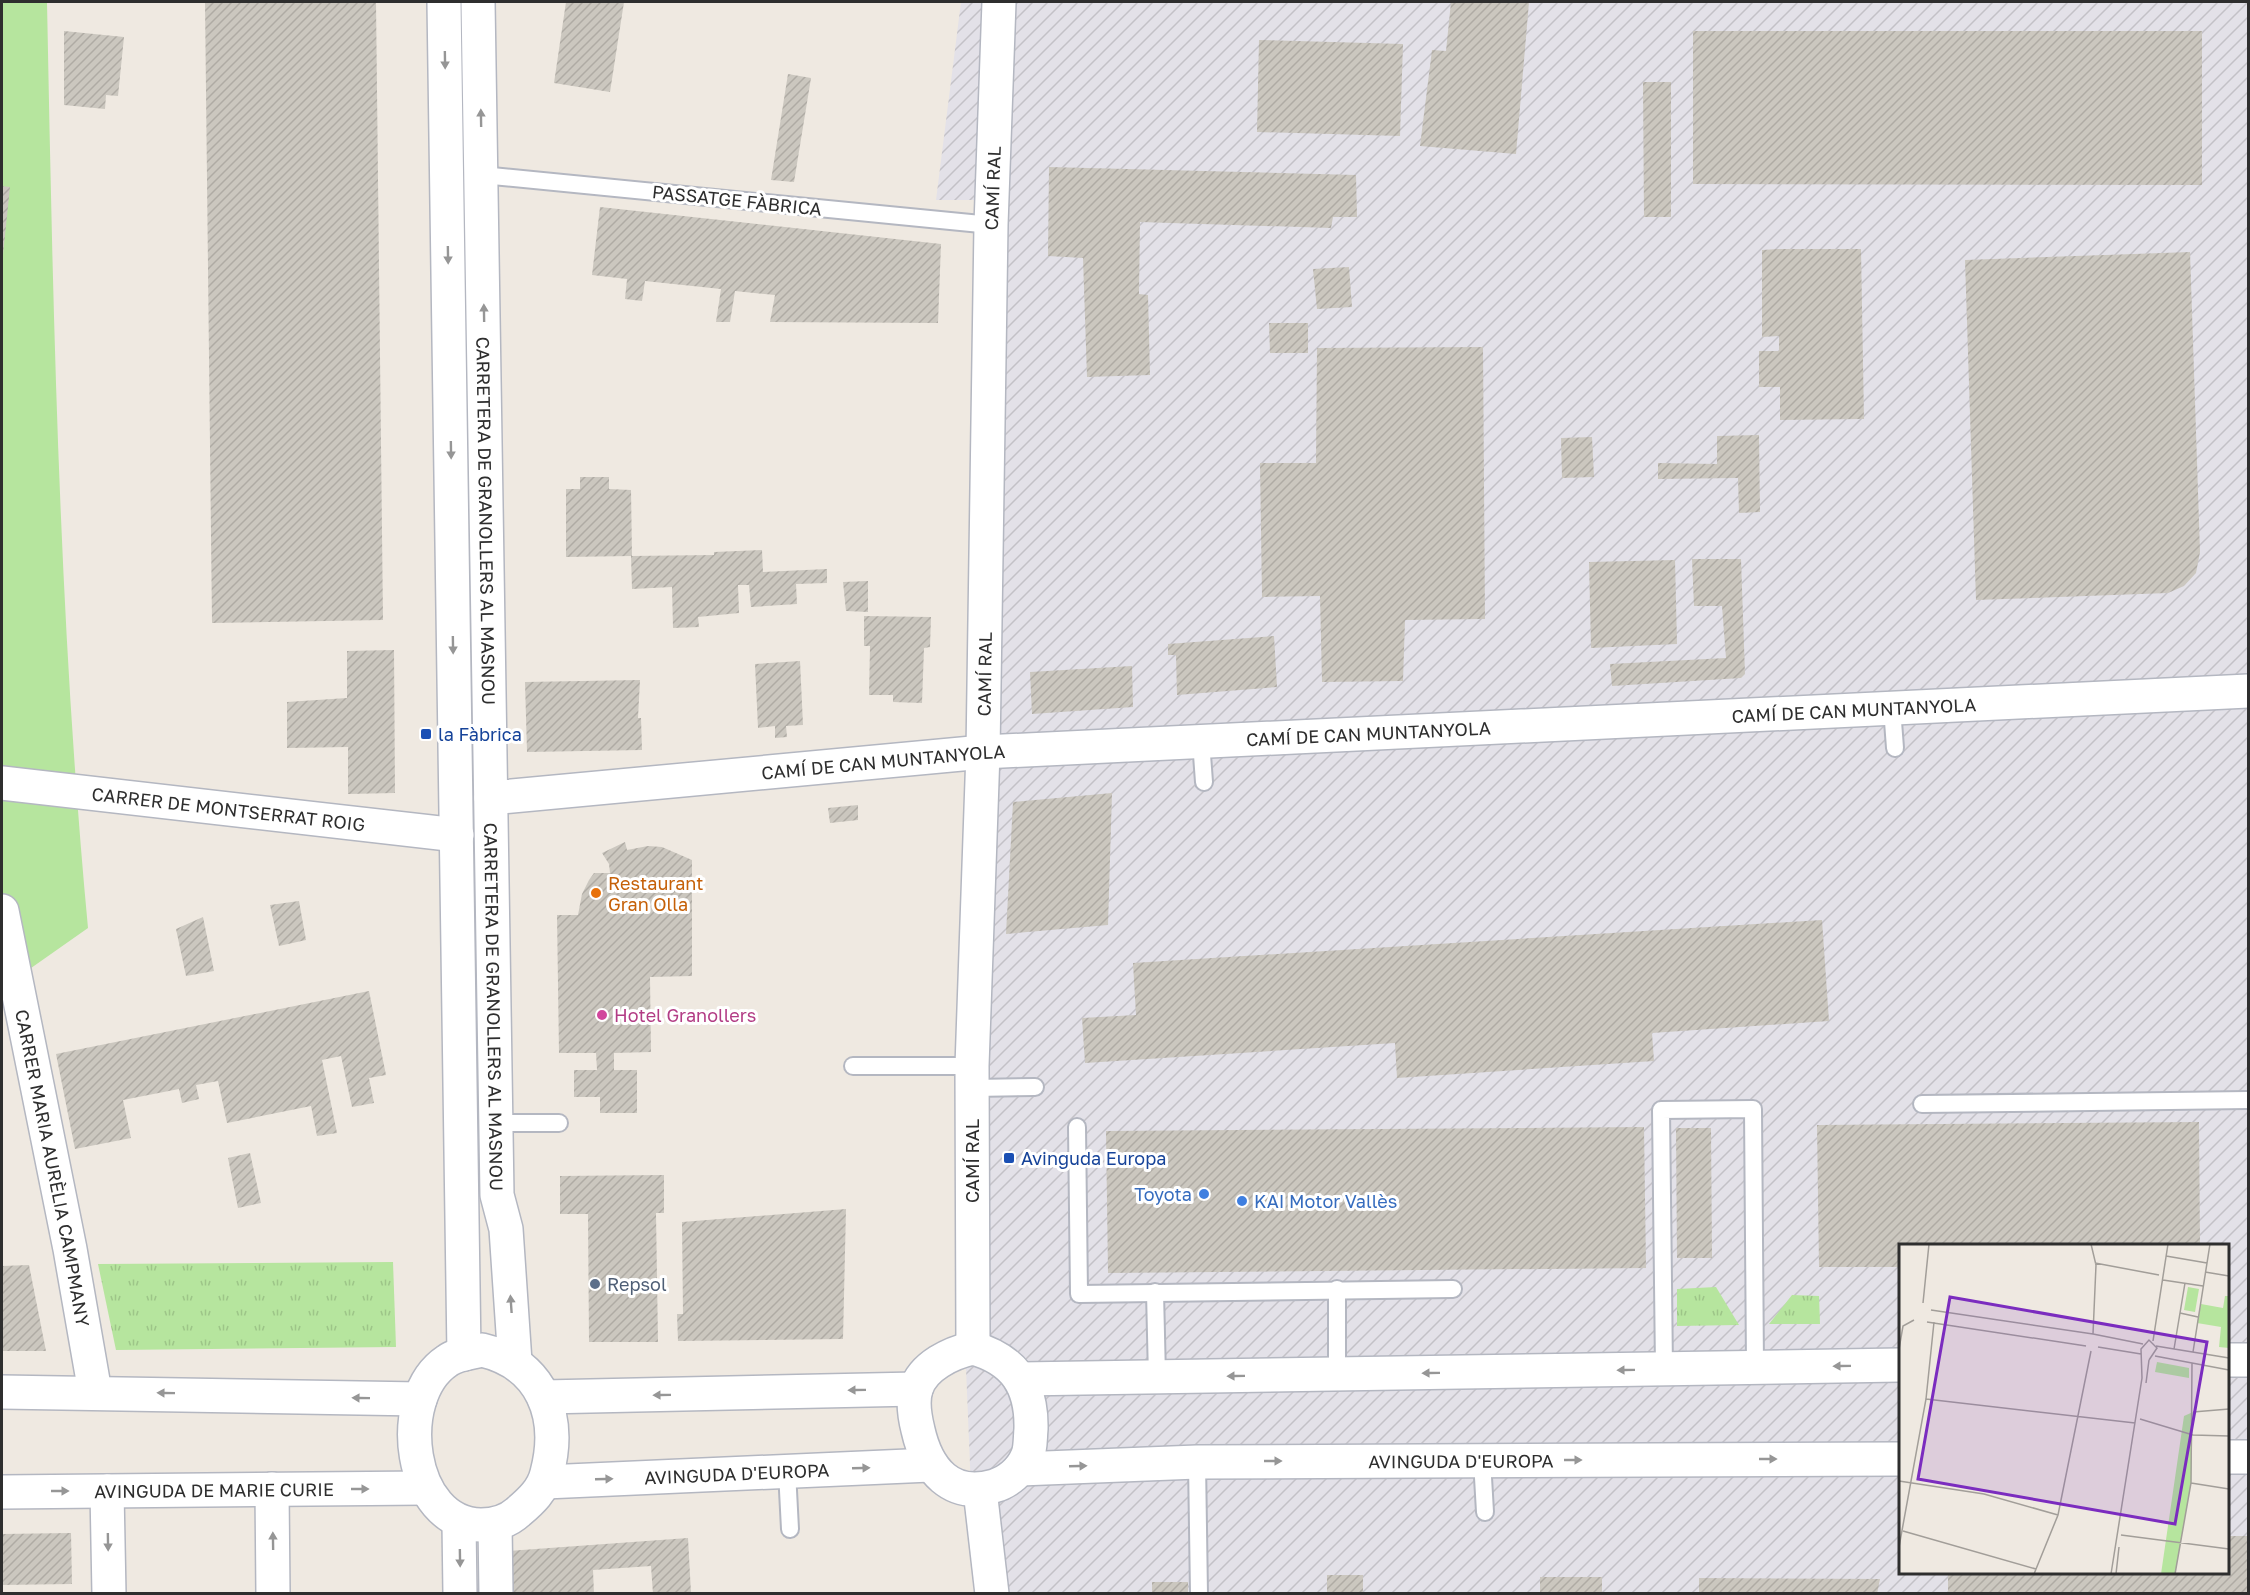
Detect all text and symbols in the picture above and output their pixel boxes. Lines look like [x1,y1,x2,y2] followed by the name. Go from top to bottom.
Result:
[440,50,450,69] one-way arrow
[476,108,486,127] one-way arrow
[980,146,1005,231] street label: CAMÍ RAL
[651,180,823,220] street label: PASSATGE FÀBRICA
[443,245,453,264] one-way arrow
[480,303,489,322] one-way arrow
[472,337,500,705] street label: CARRETERA DE GRANOLLERS AL MASNOU
[446,440,455,459] one-way arrow
[973,632,996,716] street label: CAMÍ RAL
[448,635,458,654] one-way arrow
[1731,693,1977,727] street label: CAMÍ DE CAN MUNTANYOLA
[1246,717,1491,750] street label: CAMÍ DE CAN MUNTANYOLA
[438,723,522,745] place label: la Fàbrica
[419,727,433,741] marker: la Fàbrica
[760,740,1006,784] street label: CAMÍ DE CAN MUNTANYOLA
[91,782,366,835] street label: CARRER DE MONTSERRAT ROIG
[480,823,508,1191] street label: CARRETERA DE GRANOLLERS AL MASNOU
[608,872,703,915] place label: Restaurant Gran Olla
[589,886,603,900] marker: Restaurant Gran Olla
[614,1004,756,1026] place label: Hotel Granollers
[11,1008,94,1329] street label: CARRER MARIA AURÈLIA CAMPMANY
[595,1008,609,1022] marker: Hotel Granollers
[961,1119,983,1203] street label: CAMÍ RAL
[1021,1147,1166,1169] place label: Avinguda Europa
[1002,1151,1016,1165] marker: Avinguda Europa
[1134,1183,1192,1205] place label: Toyota
[1197,1187,1211,1201] marker: Toyota
[1254,1190,1397,1212] place label: KAI Motor Vallès
[1235,1194,1249,1208] marker: KAI Motor Vallès
[1899,1244,2229,1574] inset map
[607,1273,667,1295] place label: Repsol
[588,1277,602,1291] marker: Repsol
[506,1294,516,1313] one-way arrow
[1833,1361,1852,1371] one-way arrow
[1617,1365,1636,1375] one-way arrow
[1422,1368,1441,1378] one-way arrow
[1227,1371,1246,1381] one-way arrow
[848,1385,867,1395] one-way arrow
[157,1388,176,1398] one-way arrow
[653,1390,672,1399] one-way arrow
[352,1393,371,1402] one-way arrow
[1368,1449,1554,1472] street label: AVINGUDA D'EUROPA
[1759,1454,1778,1464] one-way arrow
[1564,1455,1583,1465] one-way arrow
[1264,1457,1283,1466] one-way arrow
[644,1458,830,1489] street label: AVINGUDA D'EUROPA
[1069,1462,1088,1471] one-way arrow
[852,1463,871,1473] one-way arrow
[594,1475,613,1484] one-way arrow
[94,1478,334,1502] street label: AVINGUDA DE MARIE CURIE
[350,1484,369,1494] one-way arrow
[50,1486,69,1496] one-way arrow
[268,1532,277,1551] one-way arrow
[103,1533,113,1552] one-way arrow
[455,1549,464,1568] one-way arrow

